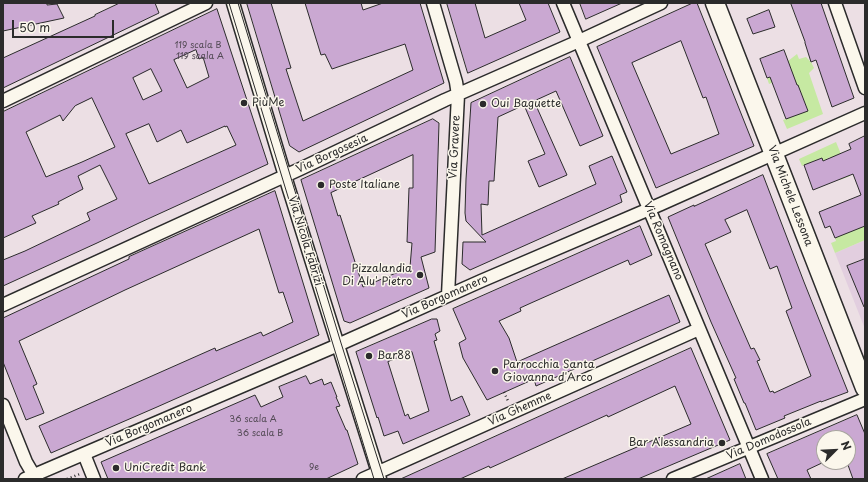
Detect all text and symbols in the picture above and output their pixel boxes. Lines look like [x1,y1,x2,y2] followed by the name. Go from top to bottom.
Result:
[14,12,116,38] scale bar
[19,18,50,36] text: 50 m
[174,41,222,51] house number: 119 scala B
[176,52,224,62] house number: 119 scala A
[252,96,284,110] place label: PiùMe
[491,97,561,111] place label: Oui Baguette
[239,98,249,108] marker: PiùMe
[478,99,488,109] marker: Oui Baguette
[447,115,463,179] street label: Via Gravere
[294,132,370,176] street label: Via Borgosesia
[765,144,815,248] street label: Via Michele Lessona
[329,178,400,192] place label: Poste Italiane
[316,180,326,190] marker: Poste Italiane
[285,194,325,288] street label: Via Nicola Fabrizi
[641,200,685,282] street label: Via Romagnano
[342,262,412,288] place label: Pizzalandia Di Alu' Pietro
[415,270,425,280] marker: Pizzalandia Di Alu' Pietro
[400,272,490,322] street label: Via Borgomanero
[377,349,411,363] place label: Bar88
[364,351,374,361] marker: Bar88
[503,358,594,384] place label: Parrocchia Santa Giovanna d'Arco
[490,366,500,376] marker: Parrocchia Santa Giovanna d'Arco
[486,389,554,429] street label: Via Ghemme
[104,402,194,450] street label: Via Borgomanero
[229,415,277,425] house number: 36 scala A
[725,415,813,463] street label: Via Domodossola
[237,429,283,439] house number: 36 scala B
[816,430,856,470] north arrow
[629,436,714,450] place label: Bar Alessandria
[717,438,727,448] marker: Bar Alessandria
[837,438,856,453] text: N
[124,461,206,475] place label: UniCredit Bank
[111,463,121,473] marker: UniCredit Bank
[309,463,319,473] house number: 9e

